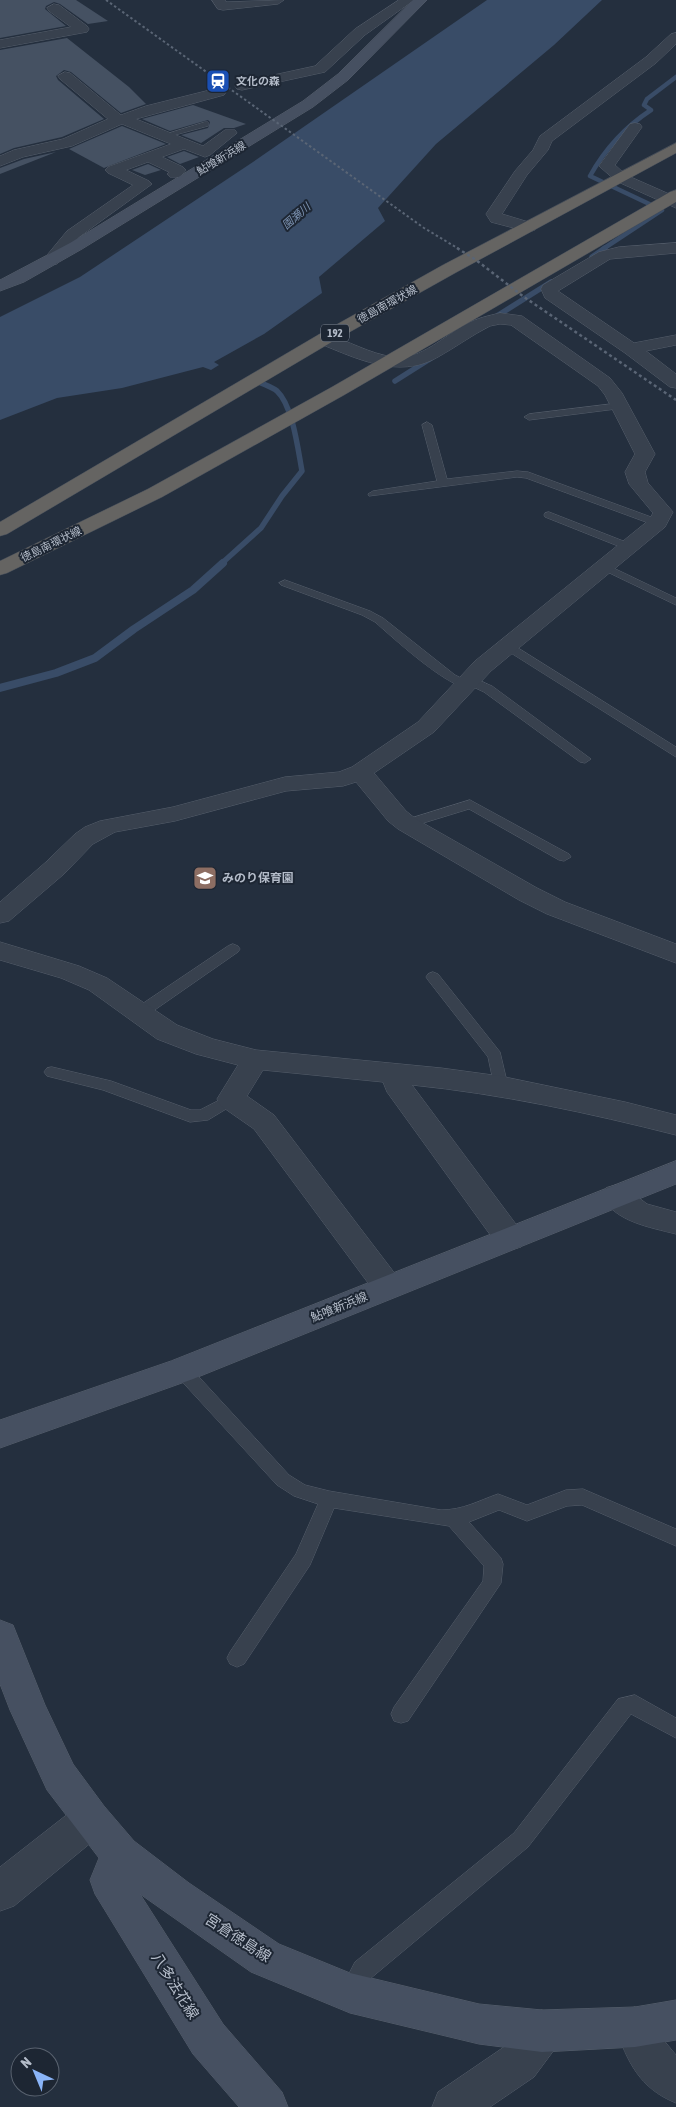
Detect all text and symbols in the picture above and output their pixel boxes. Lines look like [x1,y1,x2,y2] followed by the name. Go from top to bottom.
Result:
[205,68,231,94] station icon: 文化の森
[236,75,280,87] place label: 文化の森
[194,139,248,177] street label: 鮎喰新浜線
[280,200,313,231] water label: 園瀬川
[355,283,419,325] street label: 徳島南環状線
[321,324,349,342] road number: 192
[19,524,83,564] street label: 徳島南環状線
[192,865,218,891] school or university icon: みのり保育園
[222,871,294,885] place label: みのり保育園
[309,1289,369,1325] street label: 鮎喰新浜線
[202,1910,274,1965] street label: 宮倉徳島線
[148,1949,203,2022] street label: 八多法花線
[10,2047,60,2097] north arrow
[17,2054,34,2071] text: N

